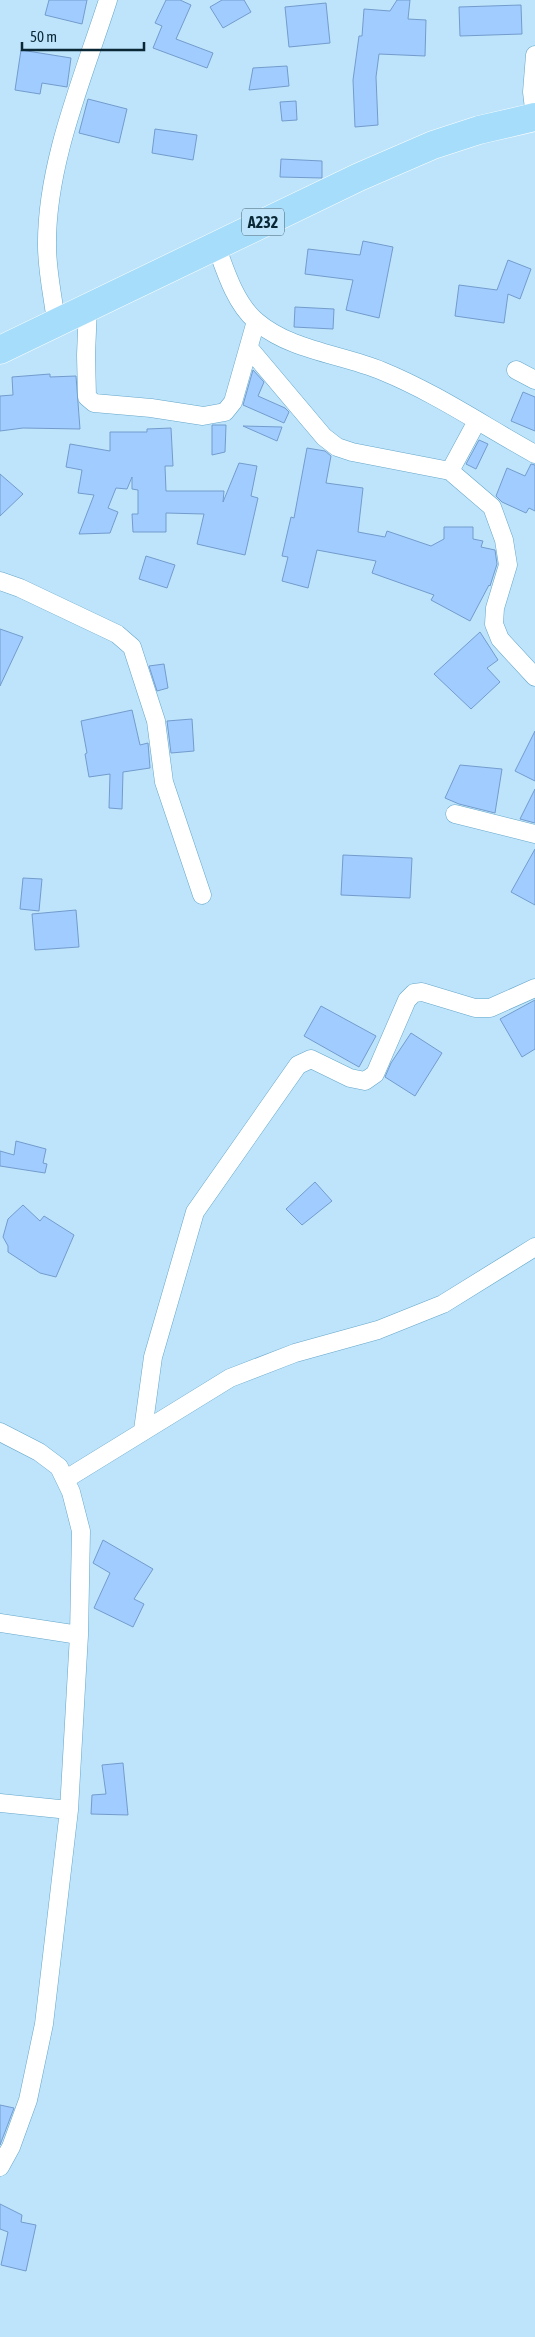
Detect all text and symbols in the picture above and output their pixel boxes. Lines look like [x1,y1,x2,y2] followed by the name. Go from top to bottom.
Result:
[22,20,145,52] scale bar
[30,28,57,45] text: 50 m
[242,208,284,236] road number: A232

